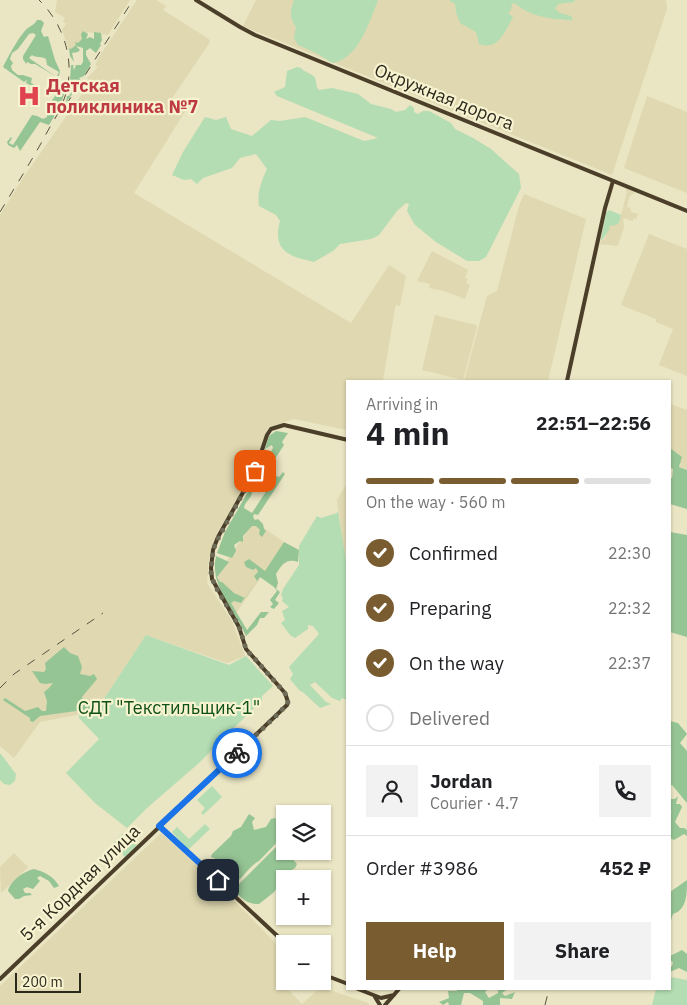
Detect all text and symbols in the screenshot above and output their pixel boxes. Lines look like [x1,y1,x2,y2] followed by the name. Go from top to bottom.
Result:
[371,58,518,135] street label: Окружная дорога
[46,74,198,118] place label: Детская поликлиника №7
[16,83,42,109] hospital icon: Детская поликлиника №7
[366,394,438,414] text: Arriving in
[536,411,651,435] text: 22:51–22:56
[366,412,450,454] text: 4 min
[234,450,276,492] pin
[241,457,269,485] icon: bag
[366,492,505,512] text: On the way · 560 m
[366,539,394,567] icon: check
[409,541,498,565] text: Confirmed
[608,543,651,563] text: 22:30
[366,594,394,622] icon: check
[409,596,491,620] text: Preparing
[608,598,651,618] text: 22:32
[366,649,394,677] icon: check
[409,651,504,675] text: On the way
[608,653,651,673] text: 22:37
[78,696,260,719] park label: СДТ "Текстильщик-1"
[409,706,490,730] text: Delivered
[212,728,262,778] courier
[223,739,251,767] icon: bike
[366,765,418,817] button: person
[599,765,651,817] button: phone
[430,769,493,793] text: Jordan
[430,793,519,813] text: Courier · 4.7
[276,805,331,990] map controls
[276,805,331,860] button: layers
[15,819,145,946] street label: 5-я Кордная улица
[366,856,478,880] text: Order #3986
[600,856,651,880] text: 452 ₽
[197,859,239,901] pin
[204,866,232,894] icon: home
[276,870,331,925] button: +
[366,922,504,980] button: Help
[514,922,651,980] button: Share
[276,935,331,990] button: −
[15,970,81,993] scale bar
[22,973,63,991] text: 200 m

